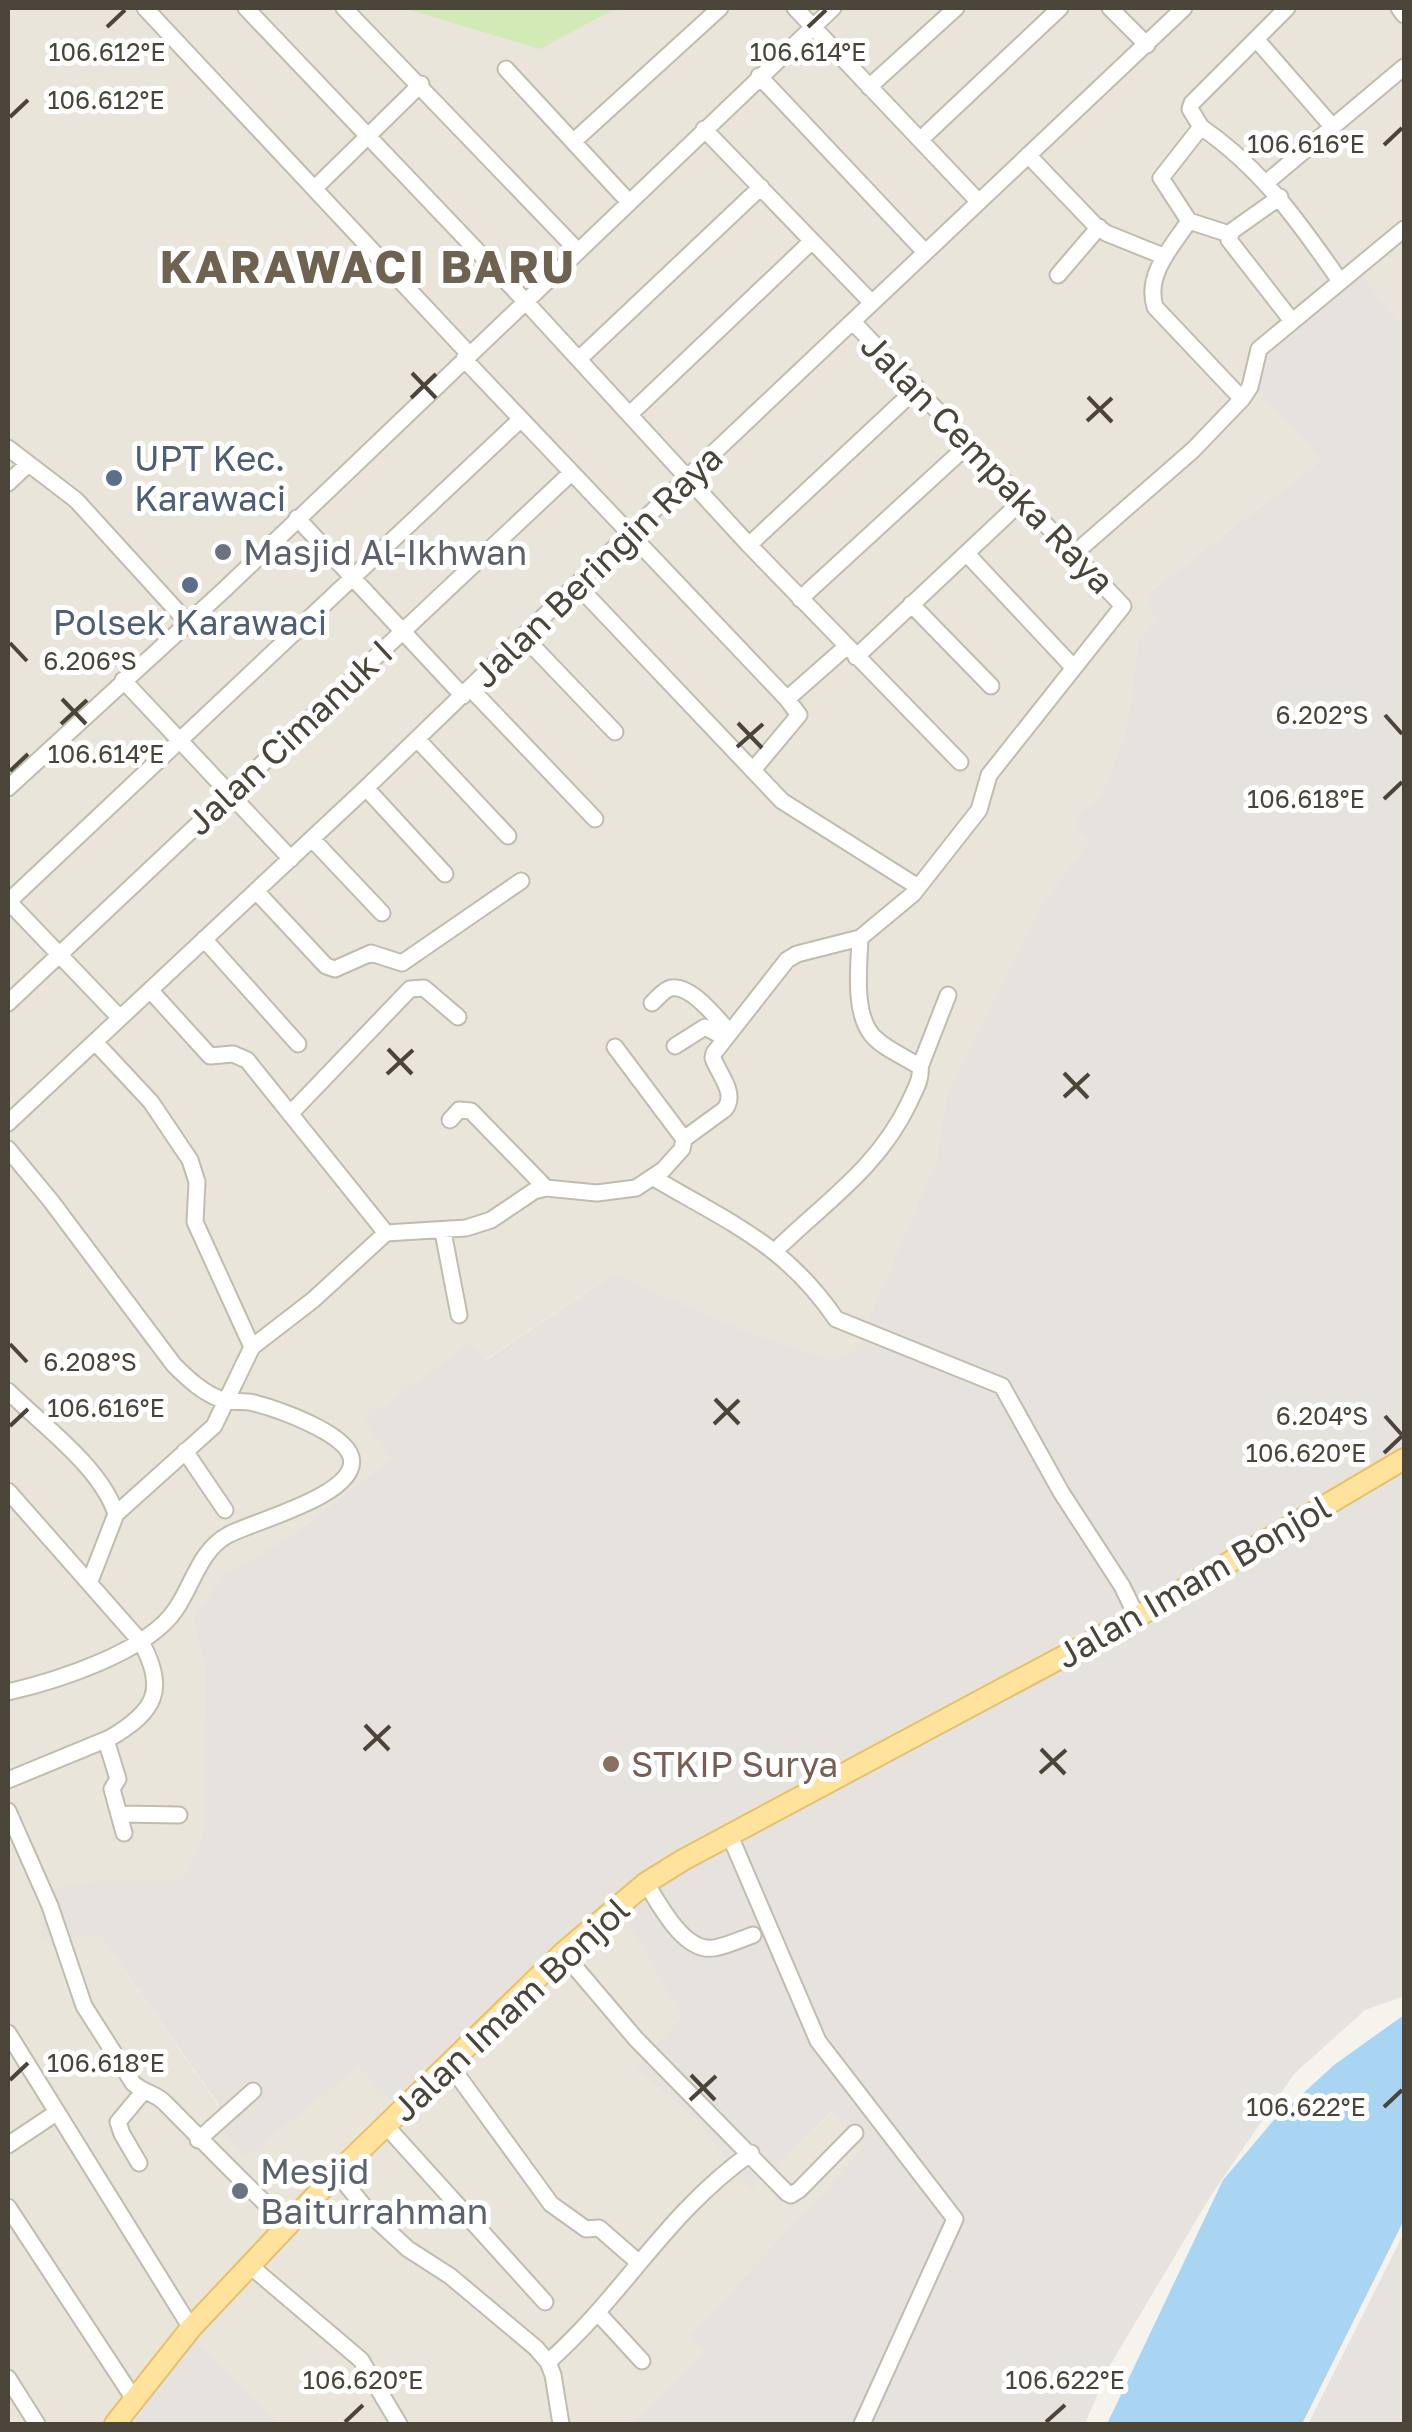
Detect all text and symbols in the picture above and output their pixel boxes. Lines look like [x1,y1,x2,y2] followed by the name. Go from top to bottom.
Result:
[48,36,166,67] text: 106.612°E
[750,36,866,67] text: 106.614°E
[47,84,165,115] text: 106.612°E
[1247,128,1365,159] text: 106.616°E
[159,239,577,293] district label: KARAWACI BARU
[853,324,1123,602] street label: Jalan Cempaka Raya
[463,436,731,696] street label: Jalan Beringin Raya
[134,437,286,519] place label: UPT Kec. Karawaci
[103,467,125,489] marker: UPT Kec. Karawaci
[243,531,527,573] place label: Masjid Al-Ikhwan
[212,541,234,563] marker: Masjid Al-Ikhwan
[179,574,201,596] marker: Polsek Karawaci
[53,601,327,643] place label: Polsek Karawaci
[177,631,401,843] street label: Jalan Cimanuk I
[43,645,137,676] text: 6.206°S
[1276,699,1368,730] text: 6.202°S
[48,738,164,769] text: 106.614°E
[1247,783,1365,814] text: 106.618°E
[43,1346,137,1377] text: 6.208°S
[47,1392,165,1423] text: 106.616°E
[1276,1400,1368,1431] text: 6.204°S
[1246,1437,1366,1468] text: 106.620°E
[1048,1485,1338,1677] street label: Jalan Imam Bonjol
[631,1743,838,1785] place label: STKIP Surya
[600,1753,622,1775] marker: STKIP Surya
[383,1888,637,2130] street label: Jalan Imam Bonjol
[47,2047,165,2078] text: 106.618°E
[1246,2091,1366,2122] text: 106.622°E
[260,2150,488,2232] place label: Mesjid Baiturrahman
[229,2180,251,2202] marker: Mesjid Baiturrahman
[303,2364,423,2395] text: 106.620°E
[1005,2364,1125,2395] text: 106.622°E

